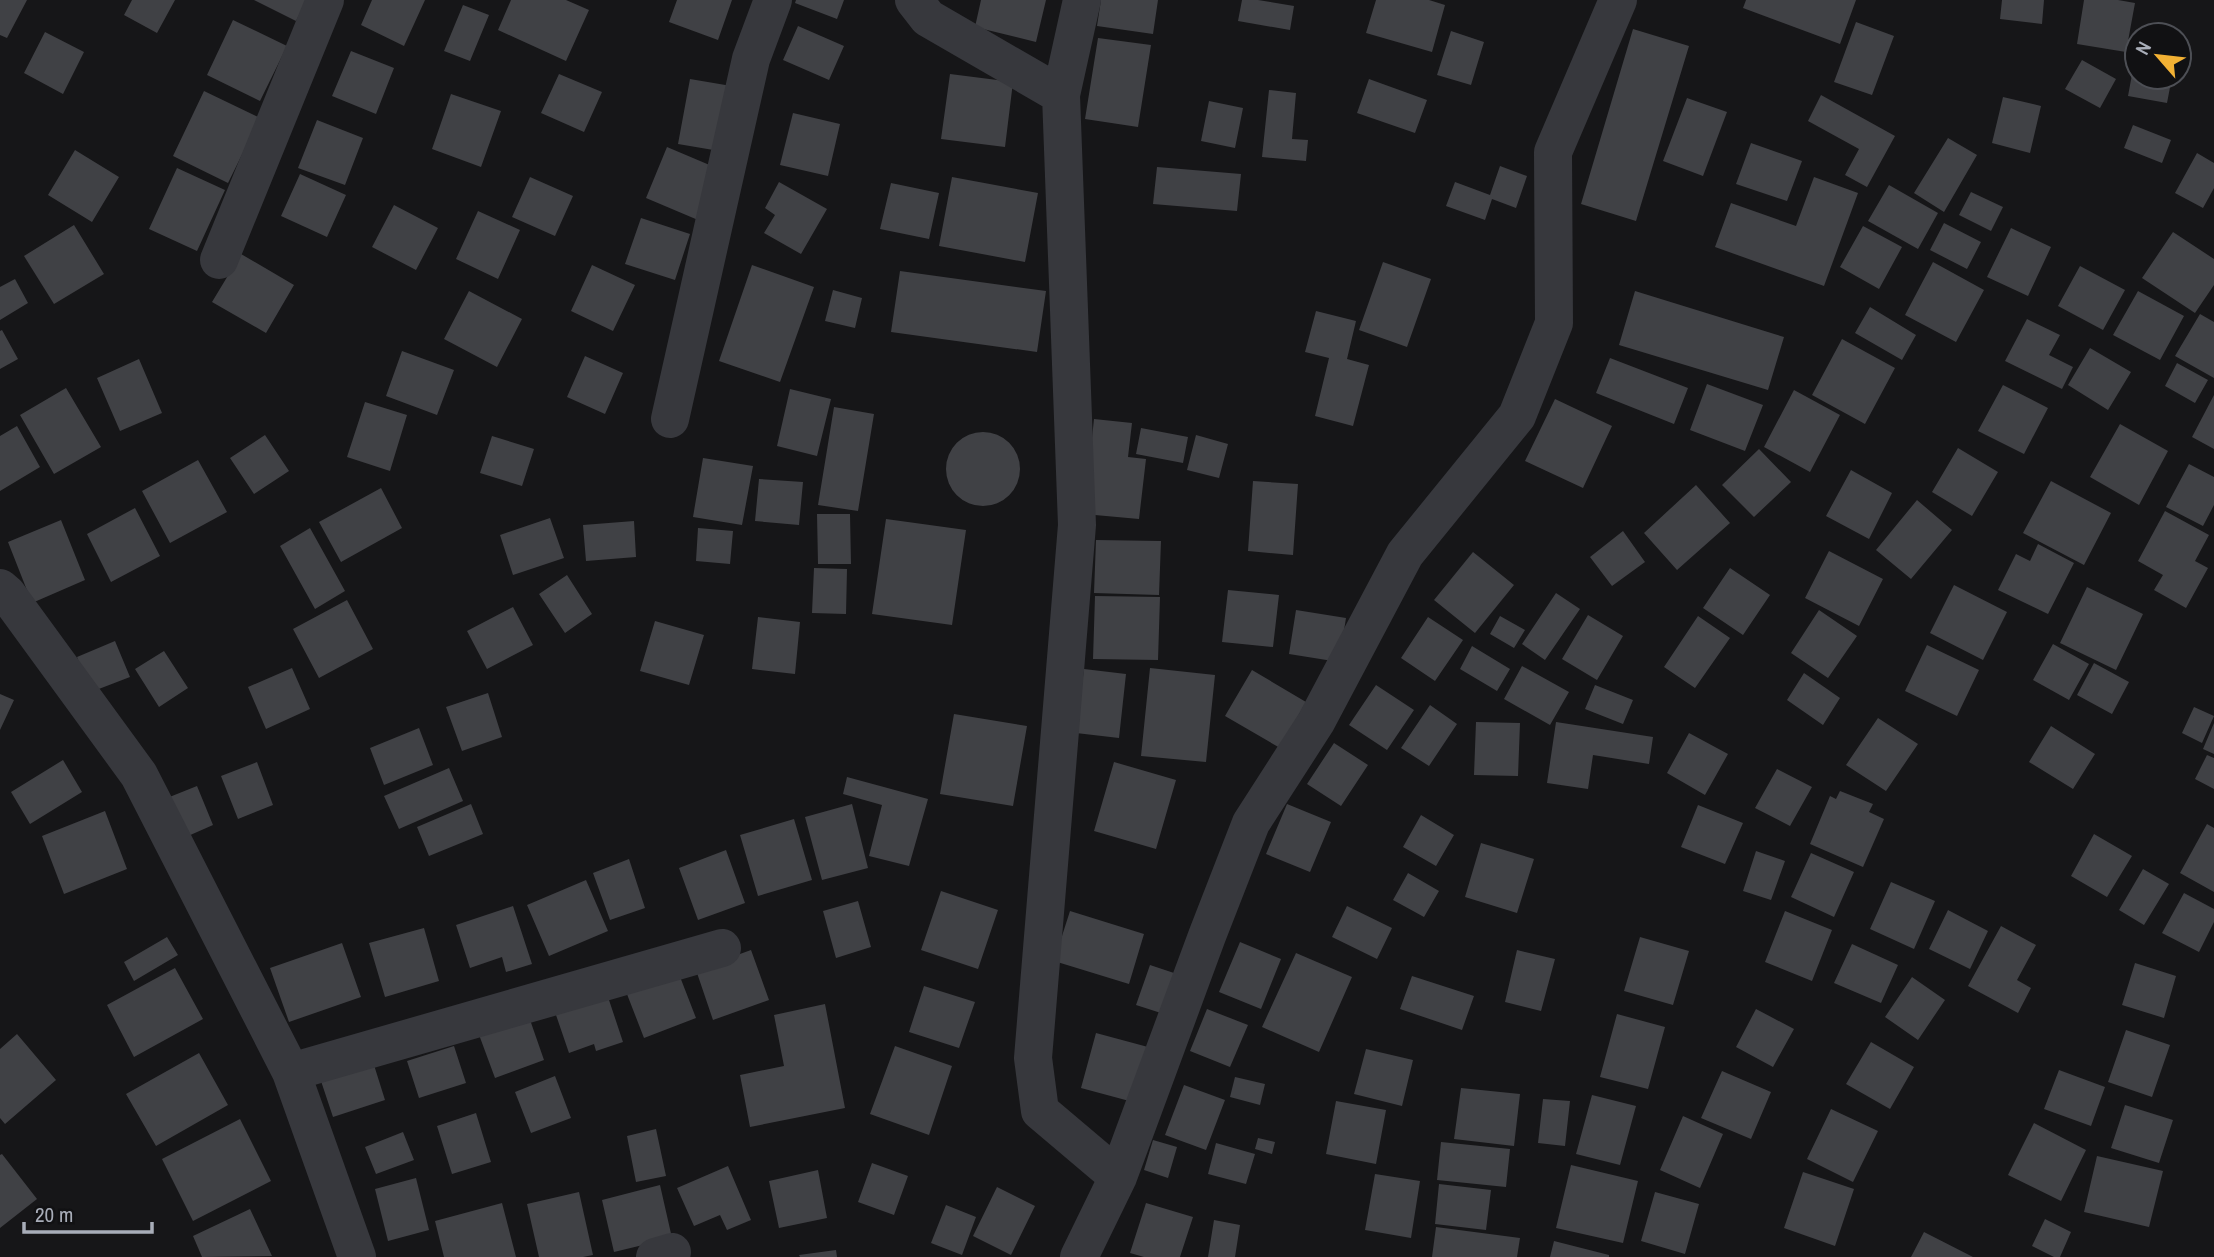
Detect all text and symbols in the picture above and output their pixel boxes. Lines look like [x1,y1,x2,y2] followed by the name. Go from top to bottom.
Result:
[2123,21,2193,91] north arrow
[2129,37,2157,59] text: N
[24,1190,152,1234] scale bar
[35,1200,73,1229] text: 20 m

